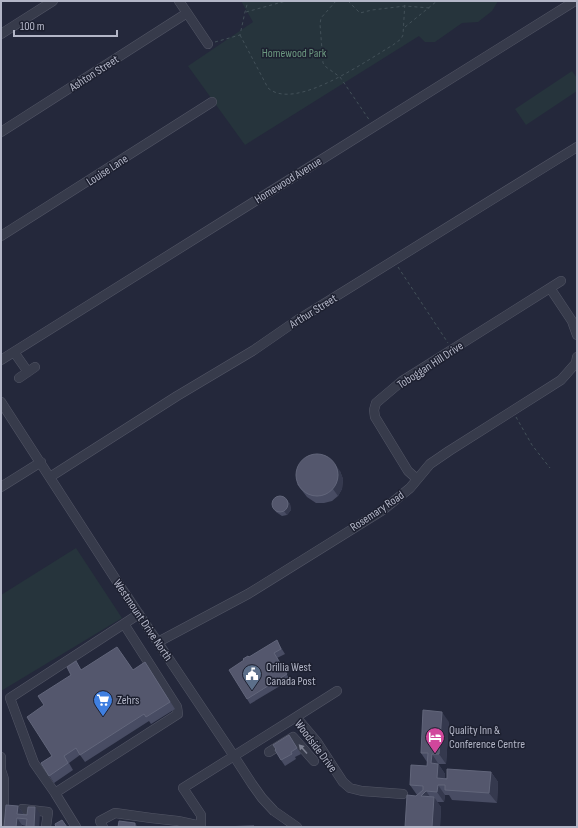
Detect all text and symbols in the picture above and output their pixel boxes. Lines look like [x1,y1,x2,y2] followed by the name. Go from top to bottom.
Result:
[14,12,117,38] scale bar
[20,19,45,34] text: 100 m
[262,46,327,61] park label: Homewood Park
[66,52,122,95] street label: Ashton Street
[84,151,131,189] street label: Louise Lane
[252,154,325,207] street label: Homewood Avenue
[286,291,340,332] street label: Arthur Street
[394,338,466,392] street label: Toboggan Hill Drive
[347,488,407,535] street label: Rosemary Road
[110,577,175,664] street label: Westmount Drive North
[266,660,316,689] place label: Orillia West Canada Post
[241,663,263,691] public building icon: Orillia West Canada Post
[92,689,114,717] supermarket icon: Zehrs
[117,693,139,708] place label: Zehrs
[291,717,340,776] street label: Woodside Drive
[449,723,525,752] place label: Quality Inn & Conference Centre
[424,726,446,754] hotel icon: Quality Inn & Conference Centre
[299,744,308,754] one-way arrow

